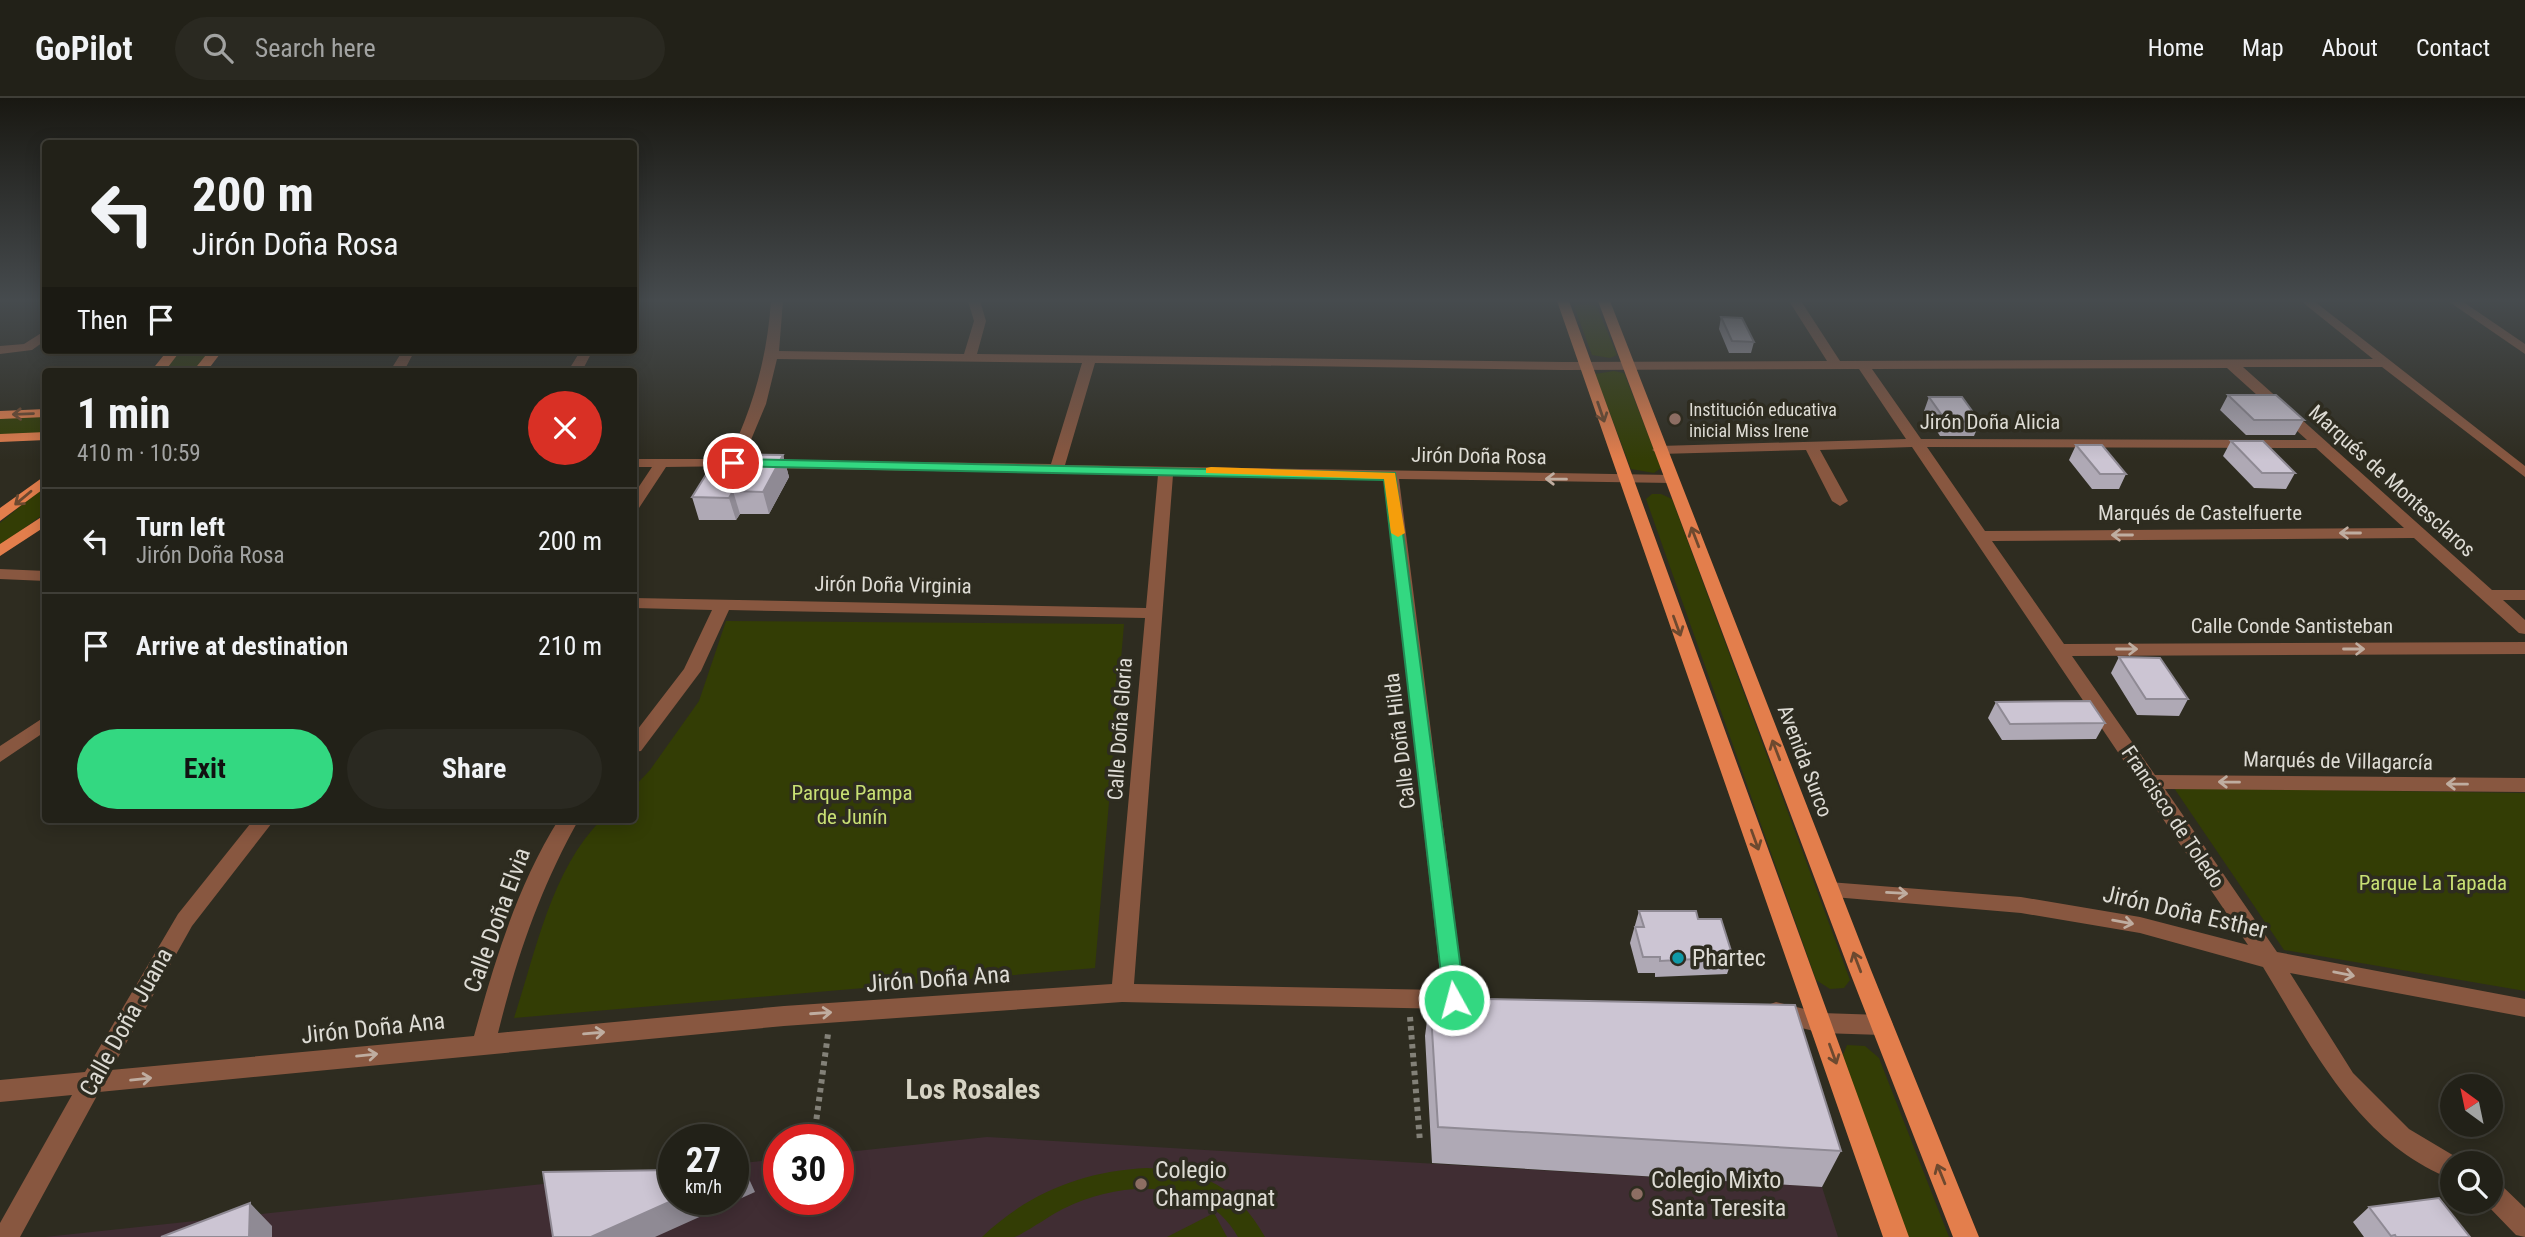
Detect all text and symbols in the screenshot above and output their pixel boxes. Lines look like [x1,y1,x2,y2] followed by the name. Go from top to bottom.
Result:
[175,17,665,80] search box
[35,29,133,68] text: GoPilot
[199,29,237,67] icon: search
[255,33,376,63] text: Search here
[2148,34,2204,62] text: Home
[2242,34,2284,62] text: Map
[2322,34,2378,62] text: About
[2416,34,2490,62] text: Contact
[192,166,314,223] text: 200 m
[77,168,168,259] icon: left
[192,225,399,263] text: Jirón Doña Rosa
[142,301,180,339] icon: arrive
[77,305,128,335] text: Then
[77,389,170,438] text: 1 min
[528,391,602,465] button: close
[1689,399,1837,441] place label: Institución educativa inicial Miss Irene
[1596,400,1608,422] one-way arrow
[2304,400,2480,562] street label: Marqués de Montesclaros
[12,407,35,420] one-way arrow
[1920,410,2060,434] street label: Jirón Doña Alicia
[1667,411,1683,427] marker: Institución educativa inicial Miss Irene
[703,433,763,493] pin
[77,440,201,467] text: 410 m · 10:59
[1411,443,1547,469] street label: Jirón Doña Rosa
[714,444,752,482] icon: arrive
[1545,472,1568,485] one-way arrow
[14,490,32,506] one-way arrow
[2098,501,2302,525] street label: Marqués de Castelfuerte
[136,512,225,542] text: Turn left
[77,522,115,560] icon: left
[538,526,602,556] text: 200 m
[2339,526,2362,540] one-way arrow
[1687,527,1700,549] one-way arrow
[2111,528,2134,542] one-way arrow
[136,542,285,569] text: Jirón Doña Rosa
[814,572,972,598] street label: Jirón Doña Virginia
[2191,614,2393,638] street label: Calle Conde Santisteban
[1672,615,1685,637] one-way arrow
[77,627,115,665] icon: arrive
[136,631,348,661] text: Arrive at destination
[538,631,602,661] text: 210 m
[2115,642,2138,656] one-way arrow
[2343,642,2366,656] one-way arrow
[1103,657,1137,801] street label: Calle Doña Gloria
[1380,672,1420,810] street label: Calle Doña Hilda
[1773,702,1837,820] street label: Avenida Surco
[77,729,333,809] button: Exit
[347,729,602,809] button: Share
[1769,739,1781,761] one-way arrow
[2117,741,2229,893] street label: Francisco de Toledo
[2243,747,2433,775] street label: Marqués de Villagarcía
[2218,775,2241,789] one-way arrow
[2446,778,2469,791] one-way arrow
[792,781,912,829] park label: Parque Pampa de Junín
[1749,829,1762,851] one-way arrow
[458,844,536,996] street label: Calle Doña Elvia
[2359,871,2507,895] park label: Parque La Tapada
[2100,879,2270,945] street label: Jirón Doña Esther
[1886,887,1909,900] one-way arrow
[2111,916,2134,929] one-way arrow
[74,943,178,1101] street label: Calle Doña Juana
[1692,944,1766,972] place label: Phartec
[1670,950,1686,966] marker: Phartec
[1850,952,1863,974] one-way arrow
[865,960,1011,998] street label: Jirón Doña Ana
[1417,963,1491,1037] position arrow
[2332,968,2355,981] one-way arrow
[809,1006,831,1019] one-way arrow
[300,1007,446,1049] street label: Jirón Doña Ana
[582,1026,605,1039] one-way arrow
[1828,1042,1840,1064] one-way arrow
[356,1049,378,1062] one-way arrow
[129,1073,152,1086] one-way arrow
[906,1073,1041,1106] district label: Los Rosales
[2440,1074,2502,1138] north arrow
[2440,1074,2503,1214] map controls
[763,1124,854,1215] speed limit sign: 30
[686,1140,721,1181] text: 27
[2440,1151,2503,1214] button: search
[1155,1156,1275,1212] place label: Colegio Champagnat
[1934,1163,1947,1185] one-way arrow
[1651,1166,1786,1222] place label: Colegio Mixto Santa Teresita
[685,1176,722,1197] text: km/h
[1133,1176,1149,1192] marker: Colegio Champagnat
[1629,1186,1645,1202] marker: Colegio Mixto Santa Teresita

